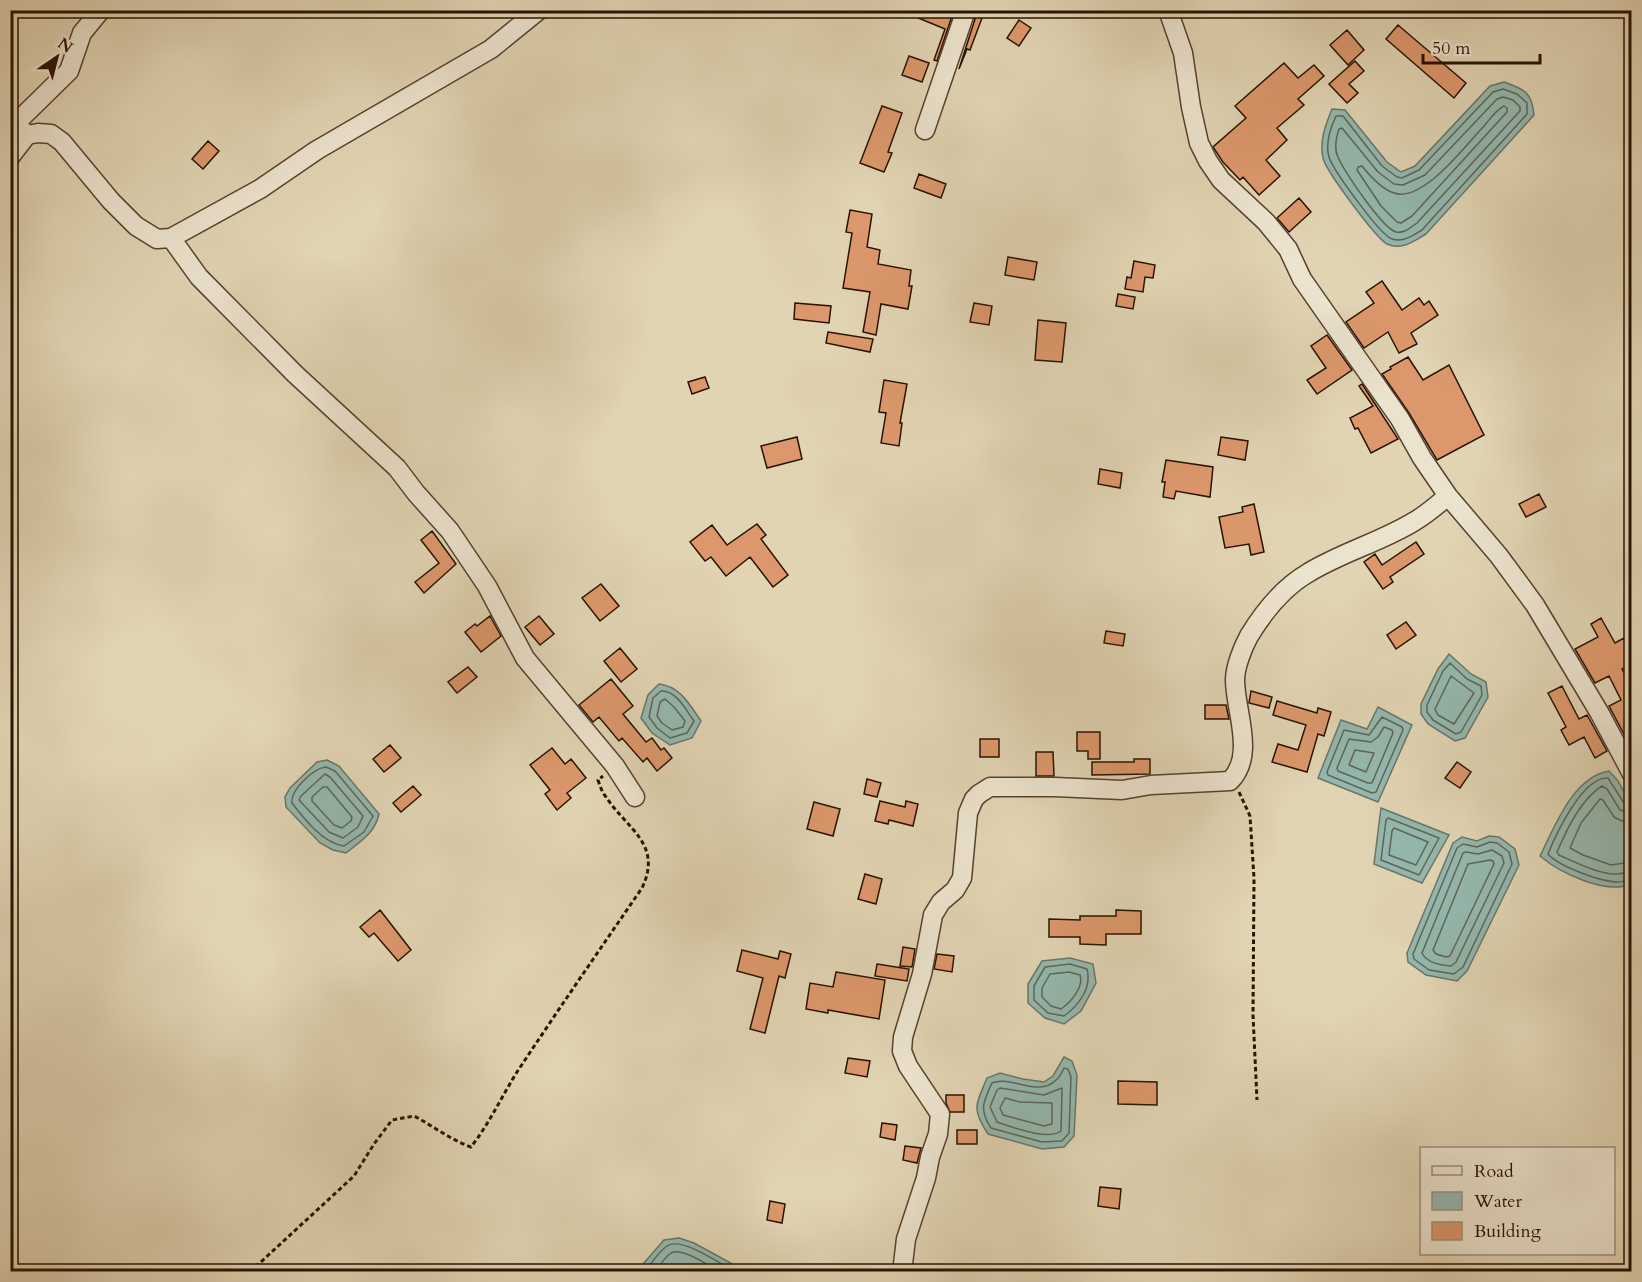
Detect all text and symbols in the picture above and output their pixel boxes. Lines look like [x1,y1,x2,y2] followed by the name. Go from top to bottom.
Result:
[27,27,87,87] north arrow
[1423,27,1540,65] scale bar
[53,33,77,59] text: N
[1432,36,1471,61] text: 50 m
[1420,1147,1615,1255] legend
[1474,1159,1514,1184] text: Road
[1473,1189,1523,1214] text: Water
[1474,1219,1542,1244] text: Building

